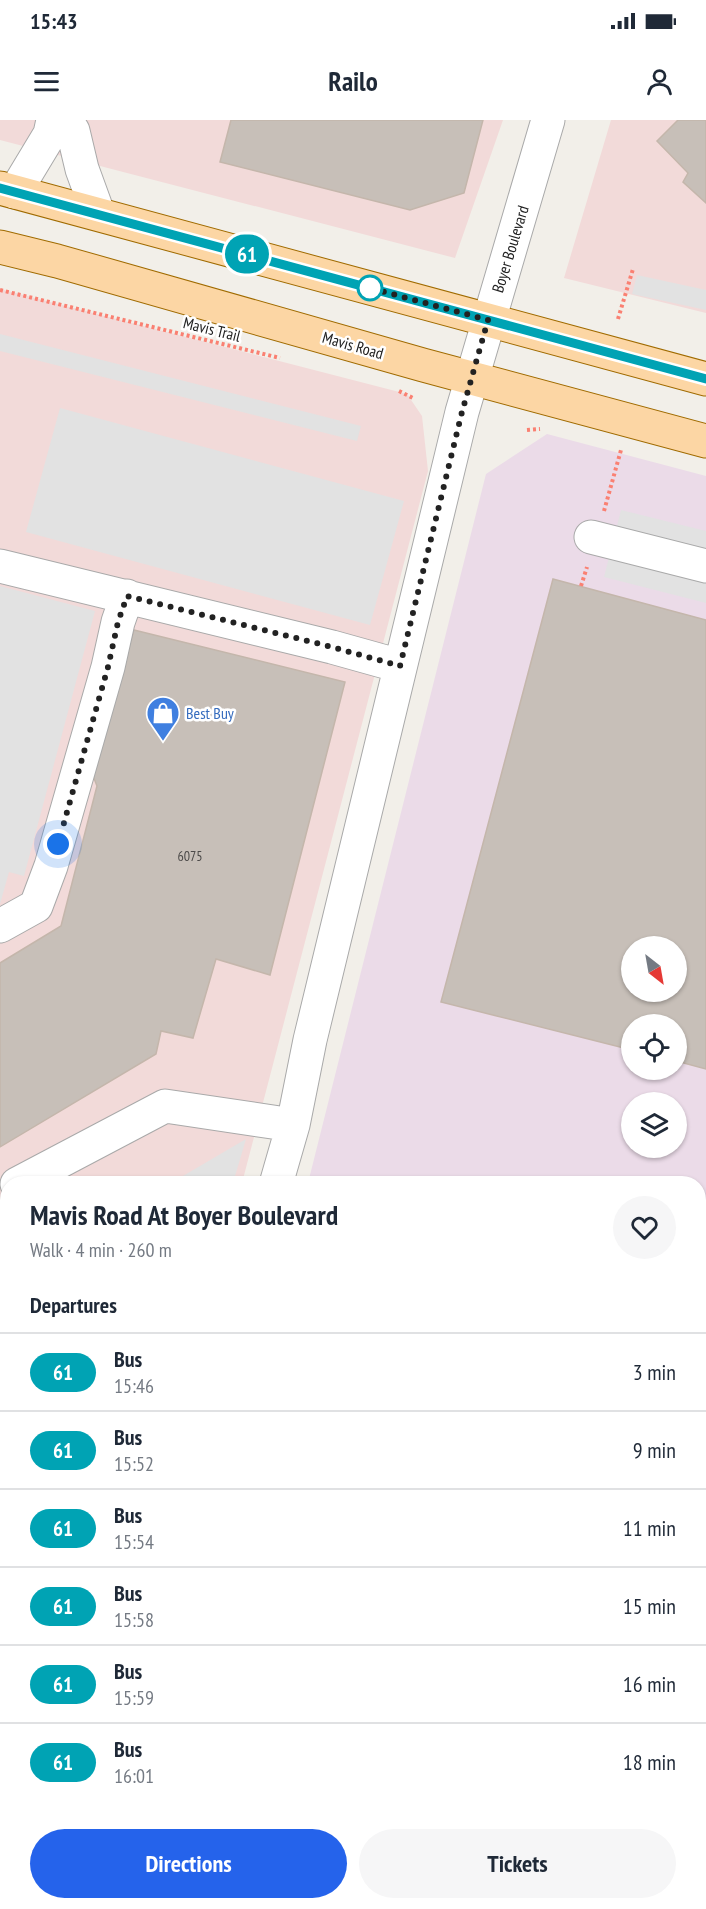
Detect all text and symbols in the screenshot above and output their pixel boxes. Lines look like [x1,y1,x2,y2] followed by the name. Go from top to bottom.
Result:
[30,7,78,35] text: 15:43
[328,64,378,98] text: Railo
[30,65,63,98] icon: menu
[643,65,676,98] icon: person
[487,203,533,295] street label: Boyer Boulevard
[220,234,274,274] line badge: 61
[237,241,257,268] text: 61
[357,275,383,301] unlabelled marker
[181,312,243,346] street label: Mavis Trail
[320,327,386,363] street label: Mavis Road
[145,695,181,742] shop icon: Best Buy
[186,703,234,723] place label: Best Buy
[43,829,73,859] your location
[177,847,203,865] house number: 6075
[621,936,687,1002] north arrow
[621,936,687,1158] map controls
[621,1014,687,1080] button: locate
[621,1092,687,1158] button: layers
[30,1196,338,1233] text: Mavis Road At Boyer Boulevard
[613,1196,676,1259] button: heart
[30,1237,172,1263] text: Walk · 4 min · 260 m
[30,1291,117,1319] text: Departures
[114,1345,142,1373] text: Bus
[633,1358,676,1386] text: 3 min
[53,1359,73,1386] text: 61
[114,1373,154,1399] text: 15:46
[114,1423,142,1451] text: Bus
[633,1436,676,1464] text: 9 min
[53,1437,73,1464] text: 61
[114,1451,154,1477] text: 15:52
[114,1501,142,1529] text: Bus
[623,1514,676,1542] text: 11 min
[53,1515,73,1542] text: 61
[114,1529,154,1555] text: 15:54
[114,1579,142,1607] text: Bus
[623,1592,676,1620] text: 15 min
[53,1593,73,1620] text: 61
[114,1607,154,1633] text: 15:58
[114,1657,142,1685] text: Bus
[623,1670,676,1698] text: 16 min
[53,1671,73,1698] text: 61
[114,1685,154,1711] text: 15:59
[114,1735,142,1763] text: Bus
[623,1748,676,1776] text: 18 min
[53,1749,73,1776] text: 61
[114,1763,154,1789] text: 16:01
[30,1829,347,1898] button: Directions
[359,1829,676,1898] button: Tickets

